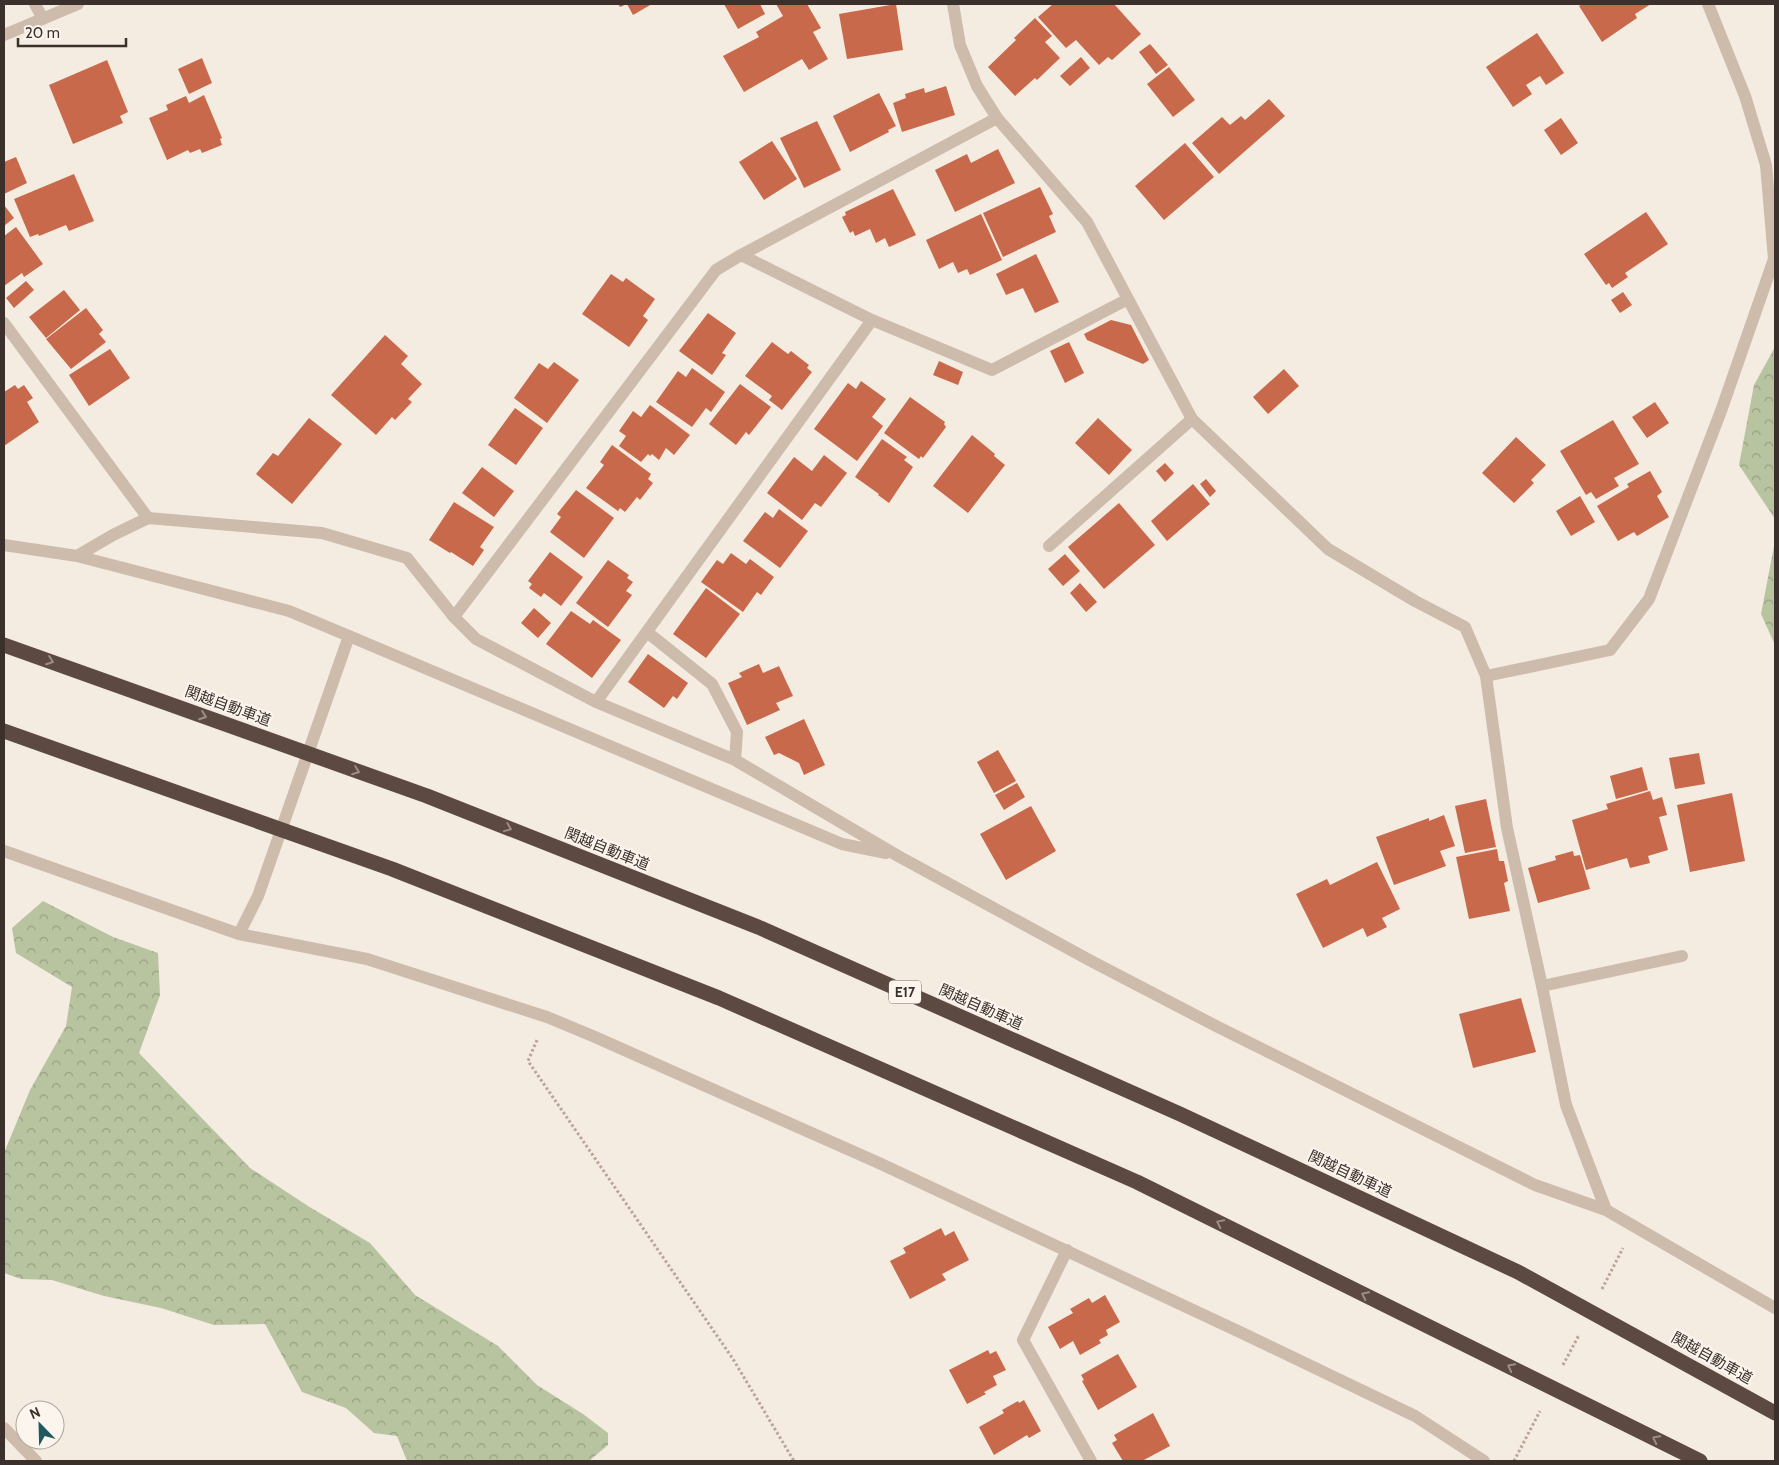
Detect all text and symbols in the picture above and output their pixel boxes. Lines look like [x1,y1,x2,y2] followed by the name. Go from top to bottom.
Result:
[18,15,125,47] scale bar
[25,24,60,42] text: 20 m
[45,655,53,665] one-way arrow
[183,682,273,730] street label: 関越自動車道
[198,710,206,720] one-way arrow
[351,765,359,775] one-way arrow
[503,822,511,832] one-way arrow
[562,824,652,874] street label: 関越自動車道
[889,980,921,1004] road number: E17
[936,980,1026,1034] street label: 関越自動車道
[1305,1147,1395,1201] street label: 関越自動車道
[1216,1218,1225,1229] one-way arrow
[1362,1291,1371,1301] one-way arrow
[1668,1328,1756,1388] street label: 関越自動車道
[1507,1363,1516,1373] one-way arrow
[15,1400,65,1450] north arrow
[27,1403,43,1423] text: N
[1652,1435,1661,1446] one-way arrow

